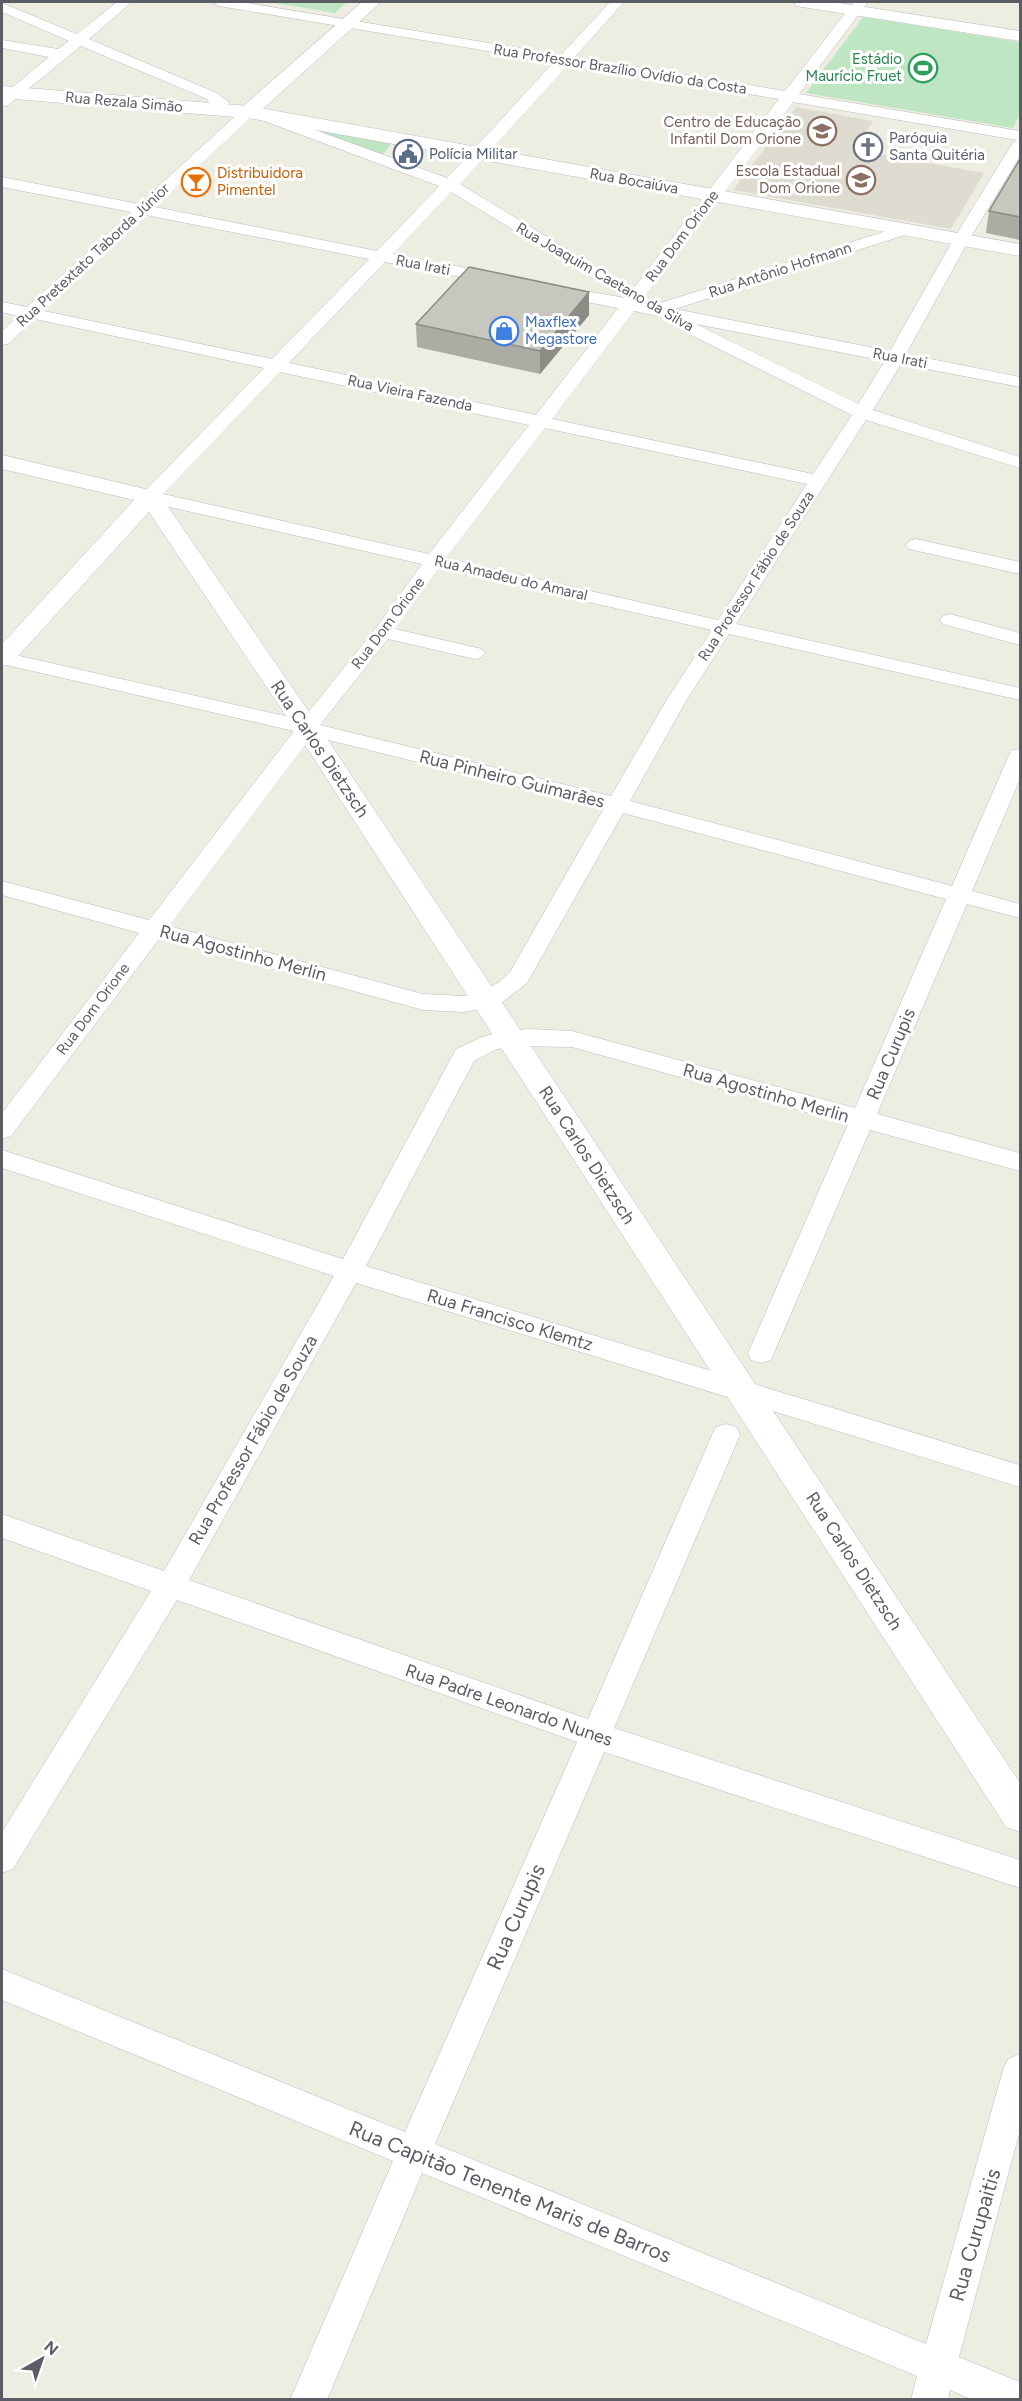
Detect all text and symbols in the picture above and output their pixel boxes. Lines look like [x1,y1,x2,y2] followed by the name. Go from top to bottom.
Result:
[492,40,748,98] street label: Rua Professor Brazílio Ovídio da Costa
[805,50,902,85] place label: Estádio Maurício Fruet
[907,52,939,84] sports icon: Estádio Maurício Fruet
[64,88,184,116] street label: Rua Rezala Simão
[664,113,801,148] place label: Centro de Educação Infantil Dom Orione
[806,115,838,147] school or university icon: Centro de Educação Infantil Dom Orione
[889,129,985,164] place label: Paróquia Santa Quitéria
[852,131,884,163] church icon: Paróquia Santa Quitéria
[392,138,424,170] public building icon: Polícia Militar
[429,145,517,163] place label: Polícia Militar
[735,162,840,197] place label: Escola Estadual Dom Orione
[217,164,303,199] place label: Distribuidora Pimentel
[588,164,680,198] street label: Rua Bocaiúva
[845,164,877,196] school or university icon: Escola Estadual Dom Orione
[180,166,212,198] bar icon: Distribuidora Pimentel
[13,179,173,331] street label: Rua Pretextato Taborda Júnior
[642,187,722,285] street label: Rua Dom Orione
[513,219,697,335] street label: Rua Joaquim Caetano da Silva
[706,238,854,302] street label: Rua Antônio Hofmann
[394,251,452,279] street label: Rua Irati
[525,313,597,348] place label: Maxflex Megastore
[488,315,520,347] shop icon: Maxflex Megastore
[871,344,929,372] street label: Rua Irati
[346,371,474,415] street label: Rua Vieira Fazenda
[694,488,818,664] street label: Rua Professor Fábio de Souza
[433,552,589,604] street label: Rua Amadeu do Amaral
[348,574,428,672] street label: Rua Dom Orione
[266,676,374,822] street label: Rua Carlos Dietzsch
[417,745,607,813] street label: Rua Pinheiro Guimarães
[157,920,329,986] street label: Rua Agostinho Merlin
[53,960,133,1058] street label: Rua Dom Orione
[862,1005,920,1103] street label: Rua Curupis
[680,1059,852,1127] street label: Rua Agostinho Merlin
[534,1082,640,1228] street label: Rua Carlos Dietzsch
[424,1284,596,1356] street label: Rua Francisco Klemtz
[184,1331,322,1549] street label: Rua Professor Fábio de Souza
[801,1488,907,1634] street label: Rua Carlos Dietzsch
[402,1659,616,1751] street label: Rua Padre Leonardo Nunes
[481,1860,550,1974] street label: Rua Curupis
[346,2115,675,2268] street label: Rua Capitão Tenente Maris de Barros
[944,2166,1005,2304] street label: Rua Curupaitis
[12,2329,72,2389] north arrow
[40,2337,62,2359] text: N

